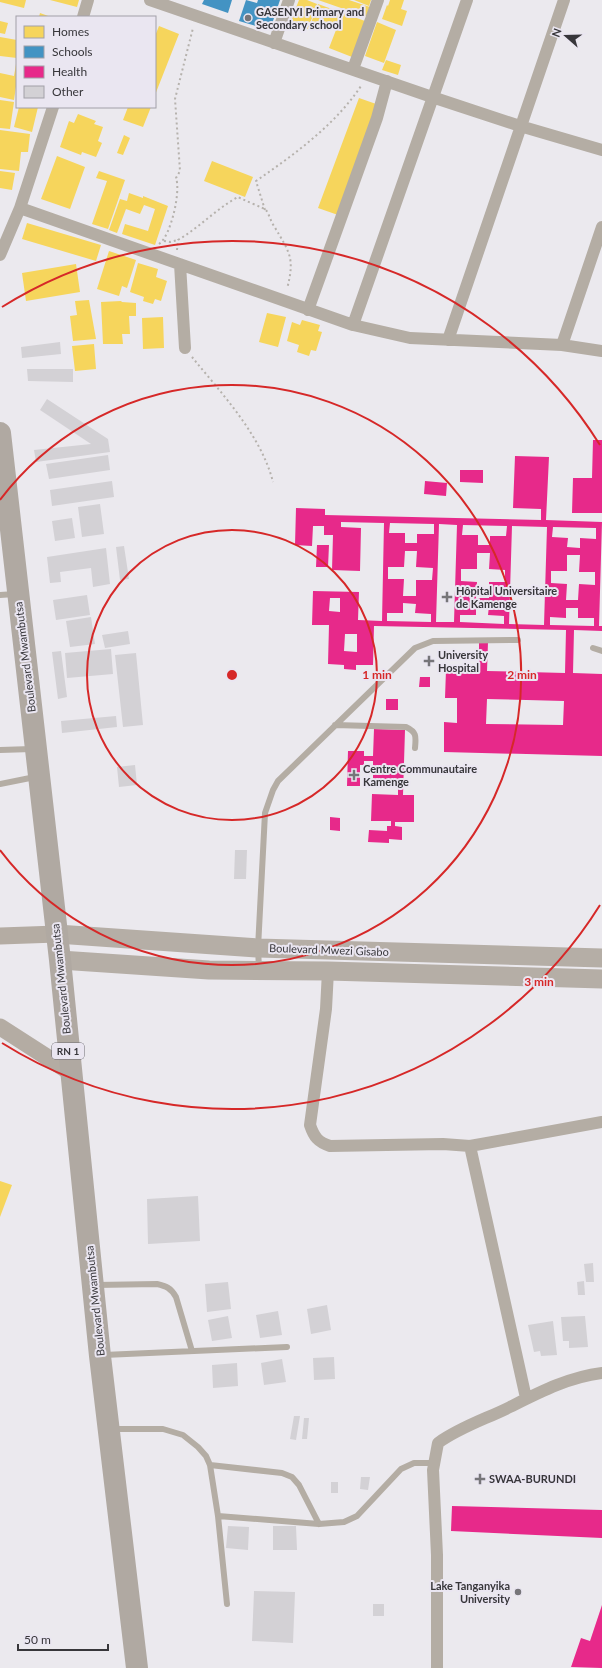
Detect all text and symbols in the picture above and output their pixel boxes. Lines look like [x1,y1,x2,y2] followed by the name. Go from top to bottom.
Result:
[256,5,364,31] place label: GASENYI Primary and Secondary school
[243,13,253,23] marker: GASENYI Primary and Secondary school
[16,16,156,108] legend
[546,16,586,56] north arrow
[52,24,89,39] text: Homes
[549,26,564,39] text: N
[52,44,93,59] text: Schools
[52,64,87,79] text: Health
[52,84,84,99] text: Other
[456,584,557,610] place label: Hôpital Universitaire de Kamenge
[441,591,453,603] marker: Hôpital Universitaire de Kamenge
[11,601,38,713] street label: Boulevard Mwambutsa
[438,648,488,674] place label: University Hospital
[423,655,435,667] marker: University Hospital
[362,667,392,682] text: 1 min
[507,667,537,682] text: 2 min
[225,668,239,682] centre of rings
[363,762,477,788] place label: Centre Communautaire Kamenge
[348,769,360,781] marker: Centre Communautaire Kamenge
[48,923,73,1035] street label: Boulevard Mwambutsa
[269,941,389,958] street label: Boulevard Mwezi Gisabo
[524,974,554,989] text: 3 min
[52,1043,84,1059] road number: RN 1
[82,1245,107,1357] street label: Boulevard Mwambutsa
[489,1472,576,1485] place label: SWAA-BURUNDI
[474,1473,486,1485] marker: SWAA-BURUNDI
[430,1579,510,1605] place label: Lake Tanganyika University
[513,1587,523,1597] marker: Lake Tanganyika University
[18,1626,108,1652] scale bar
[24,1632,51,1647] text: 50 m

